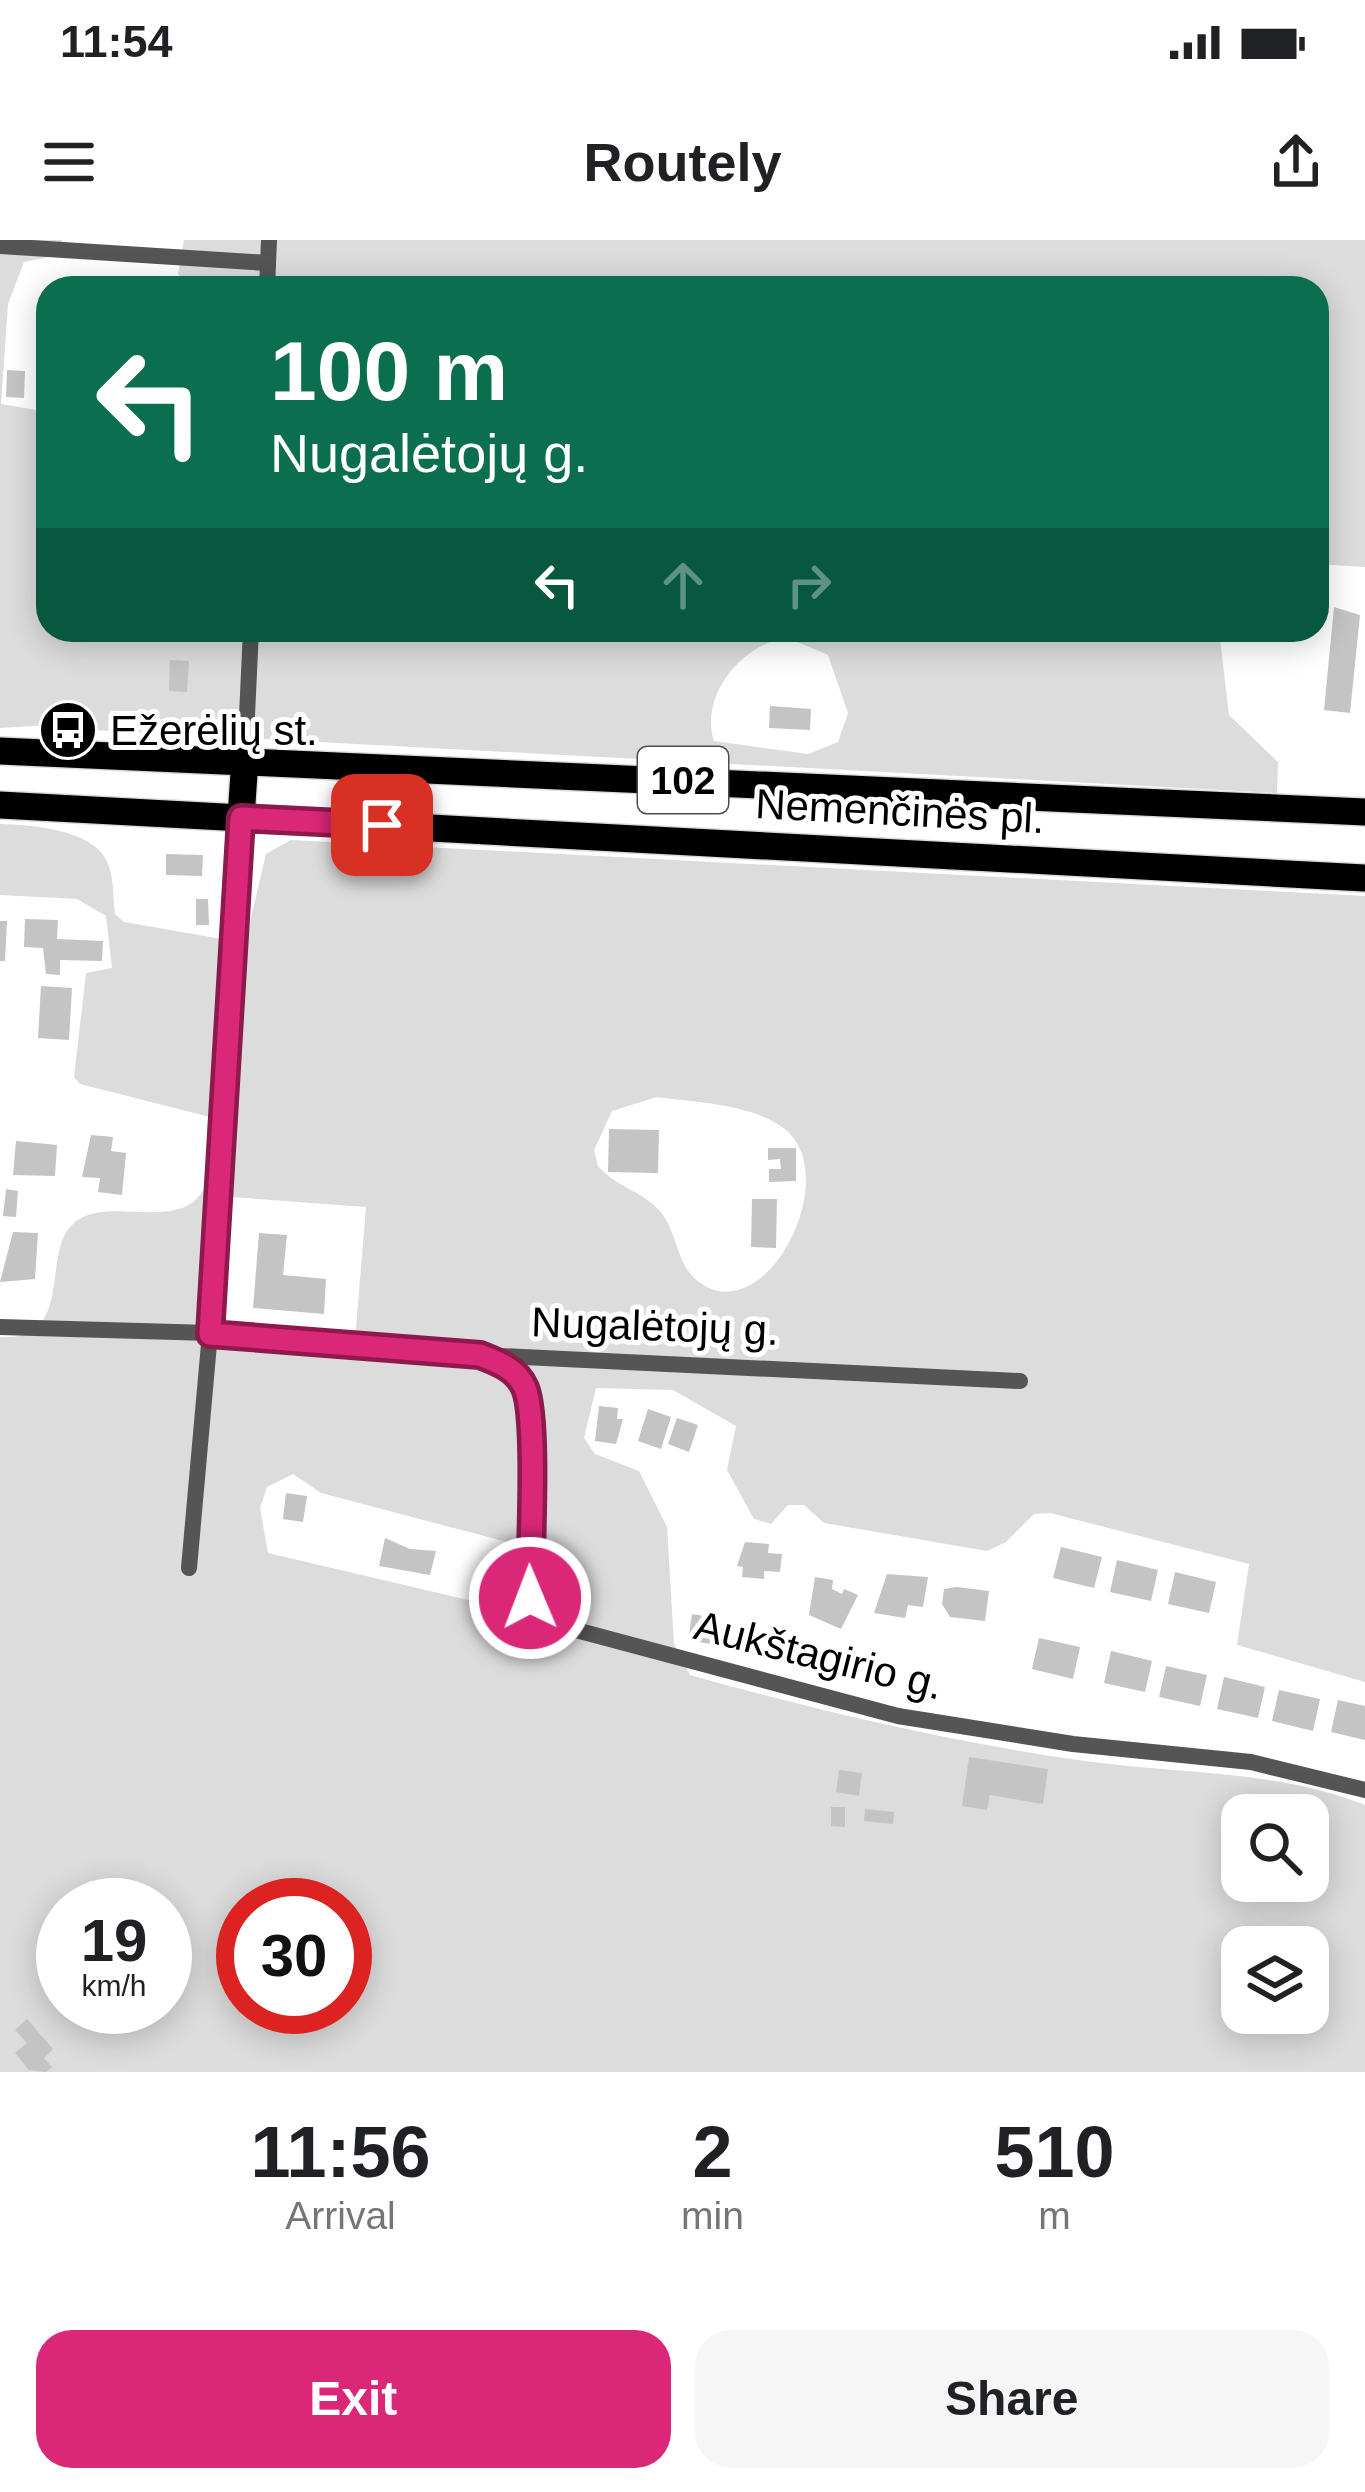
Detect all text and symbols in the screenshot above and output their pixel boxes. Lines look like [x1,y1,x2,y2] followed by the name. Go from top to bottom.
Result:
[60,16,173,67] text: 11:54
[36,129,102,195] icon: menu
[1263,129,1329,195] icon: share
[583,132,782,192] text: Routely
[72,324,228,480] icon: left
[270,324,508,418] text: 100 m
[270,423,588,483] text: Nugalėtojų g.
[524,552,590,618] icon: left
[650,552,716,618] icon: ahead
[776,552,842,618] icon: right
[37,699,99,761] bus stop icon: Ežerėlių st.
[110,707,318,754] place label: Ežerėlių st.
[638,747,728,813] road number: 102
[331,774,433,876] pin
[754,780,1046,842] street label: Nemenčinės pl.
[349,792,415,858] icon: arrive
[530,1298,780,1354] street label: Nugalėtojų g.
[467,1535,593,1661] position arrow
[690,1601,948,1709] street label: Aukštagirio g.
[1221,1794,1329,2034] map controls
[1221,1794,1329,1902] button: search
[216,1878,372,2034] speed limit sign: 30
[81,1907,147,1974] text: 19
[1221,1926,1329,2034] button: layers
[81,1969,147,2002] text: km/h
[250,2112,431,2192] text: 11:56
[692,2112,733,2192] text: 2
[994,2112,1115,2192] text: 510
[285,2194,396,2237] text: Arrival
[681,2194,744,2237] text: min
[1038,2194,1071,2237] text: m
[36,2330,671,2468] button: Exit
[695,2330,1329,2468] button: Share

